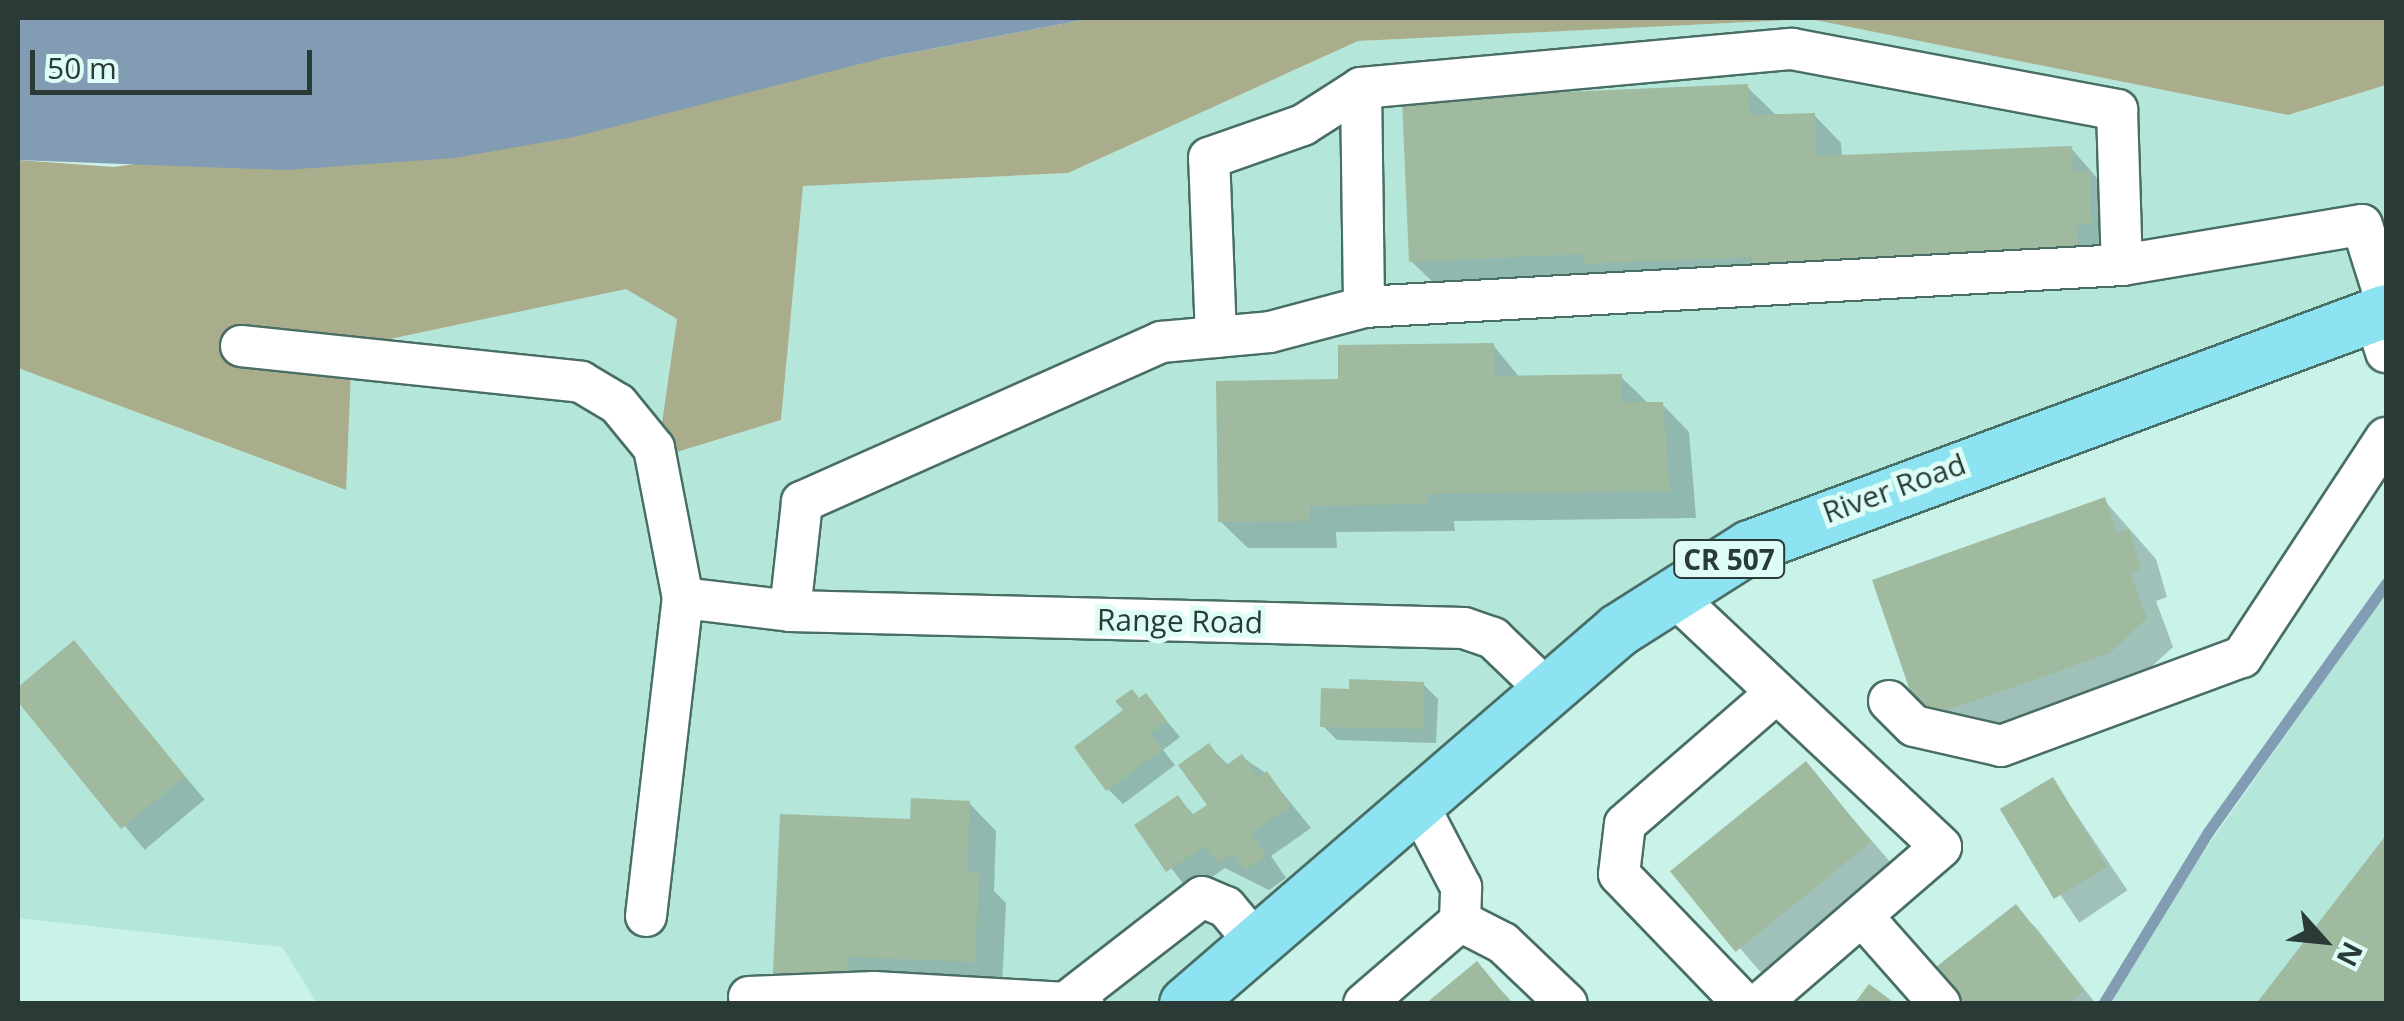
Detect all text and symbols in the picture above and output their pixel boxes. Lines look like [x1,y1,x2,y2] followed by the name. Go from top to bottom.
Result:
[35,30,318,92] scale bar
[47,47,117,88] text: 50 m
[1818,446,1970,530] street label: River Road
[1672,536,1786,582] road number: CR 507
[1097,602,1263,640] street label: Range Road
[2274,891,2374,991] north arrow
[2329,936,2373,973] text: N

